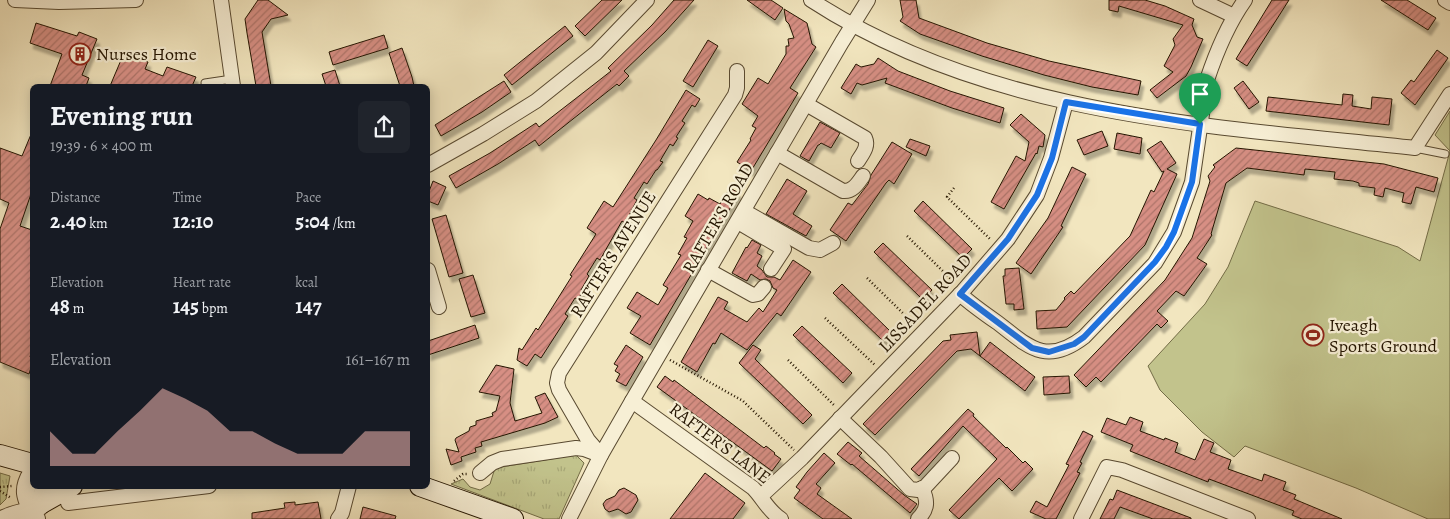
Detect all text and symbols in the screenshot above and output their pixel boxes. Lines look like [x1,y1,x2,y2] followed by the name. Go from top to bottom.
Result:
[68,42,92,66] building icon: Nurses Home
[96,42,197,66] place label: Nurses Home
[1179,73,1221,124] pin
[1186,80,1214,108] icon: arrive
[50,97,193,135] text: Evening run
[358,101,410,153] button: share
[50,135,153,157] text: 19:39 · 6 × 400 m
[677,158,759,278] street label: RAFTER'S ROAD
[564,186,662,322] street label: RAFTER'S AVENUE
[50,188,100,207] text: Distance
[173,188,202,207] text: Time
[295,188,321,207] text: Pace
[50,207,86,235] text: 2.40
[173,207,213,235] text: 12:10
[295,207,330,235] text: 5:04
[86,214,108,233] text: km
[330,214,356,233] text: /km
[873,248,977,358] street label: LISSADEL ROAD
[50,273,104,292] text: Elevation
[173,273,231,292] text: Heart rate
[295,273,318,292] text: kcal
[50,292,70,320] text: 48
[173,292,199,320] text: 145
[295,292,322,320] text: 147
[70,299,84,318] text: m
[199,299,228,318] text: bpm
[1329,313,1438,358] place label: Iveagh Sports Ground
[1301,323,1325,347] sports icon: Iveagh Sports Ground
[50,349,111,371] text: Elevation
[346,349,410,371] text: 161–167 m
[664,397,776,489] street label: RAFTER'S LANE

